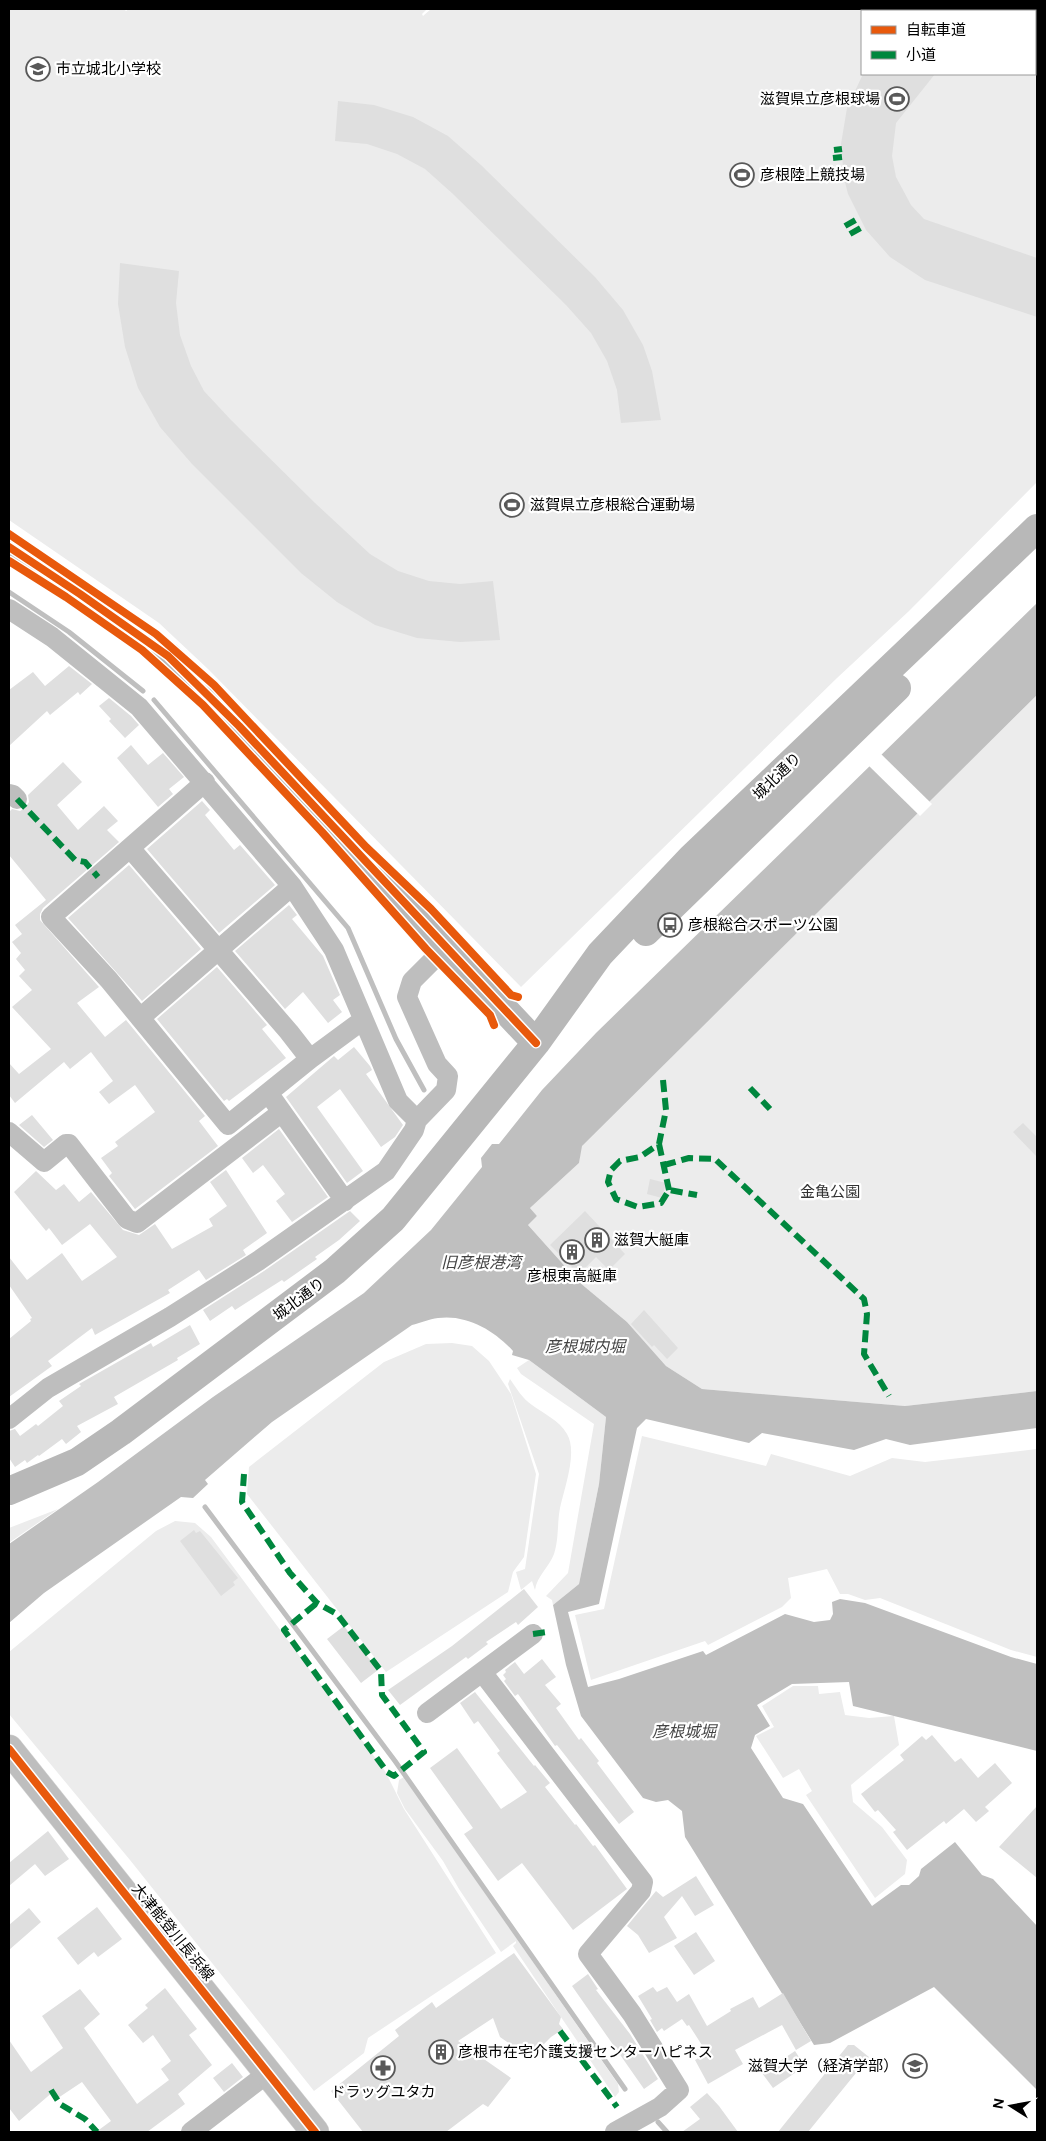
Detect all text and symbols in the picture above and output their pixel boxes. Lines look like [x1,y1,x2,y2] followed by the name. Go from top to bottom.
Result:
[861,10,1036,75] legend
[906,20,966,40] text: 自転車道
[906,45,936,65] text: 小道
[25,56,51,82] school or university icon: 市立城北小学校
[56,59,161,79] place label: 市立城北小学校
[884,86,910,112] sports icon: 滋賀県立彦根球場
[760,89,880,109] place label: 滋賀県立彦根球場
[729,162,755,188] sports icon: 彦根陸上競技場
[760,165,865,185] place label: 彦根陸上競技場
[499,492,525,518] sports icon: 滋賀県立彦根総合運動場
[530,495,695,515] place label: 滋賀県立彦根総合運動場
[748,748,806,804] street label: 城北通り
[657,912,683,938] bus stop icon: 彦根総合スポーツ公園
[688,915,838,935] place label: 彦根総合スポーツ公園
[800,1182,860,1202] park label: 金亀公園
[584,1227,610,1253] building icon: 滋賀大艇庫
[614,1230,689,1250] place label: 滋賀大艇庫
[559,1239,585,1265] building icon: 彦根東高艇庫
[441,1252,524,1273] water label: 旧彦根港湾
[527,1266,617,1286] place label: 彦根東高艇庫
[269,1273,329,1325] street label: 城北通り
[545,1336,628,1357] water label: 彦根城内堀
[652,1721,719,1742] water label: 彦根城堀
[127,1879,219,1985] street label: 大津能登川長浜線
[428,2039,454,2065] building icon: 彦根市在宅介護支援センターハピネス
[458,2042,713,2062] place label: 彦根市在宅介護支援センターハピネス
[902,2053,928,2079] school or university icon: 滋賀大学（経済学部）
[370,2055,396,2081] pharmacy icon: ドラッグユタカ
[748,2056,898,2076] place label: 滋賀大学（経済学部）
[986,2081,1036,2131] north arrow
[330,2082,436,2102] place label: ドラッグユタカ
[988,2097,1008,2110] text: N

